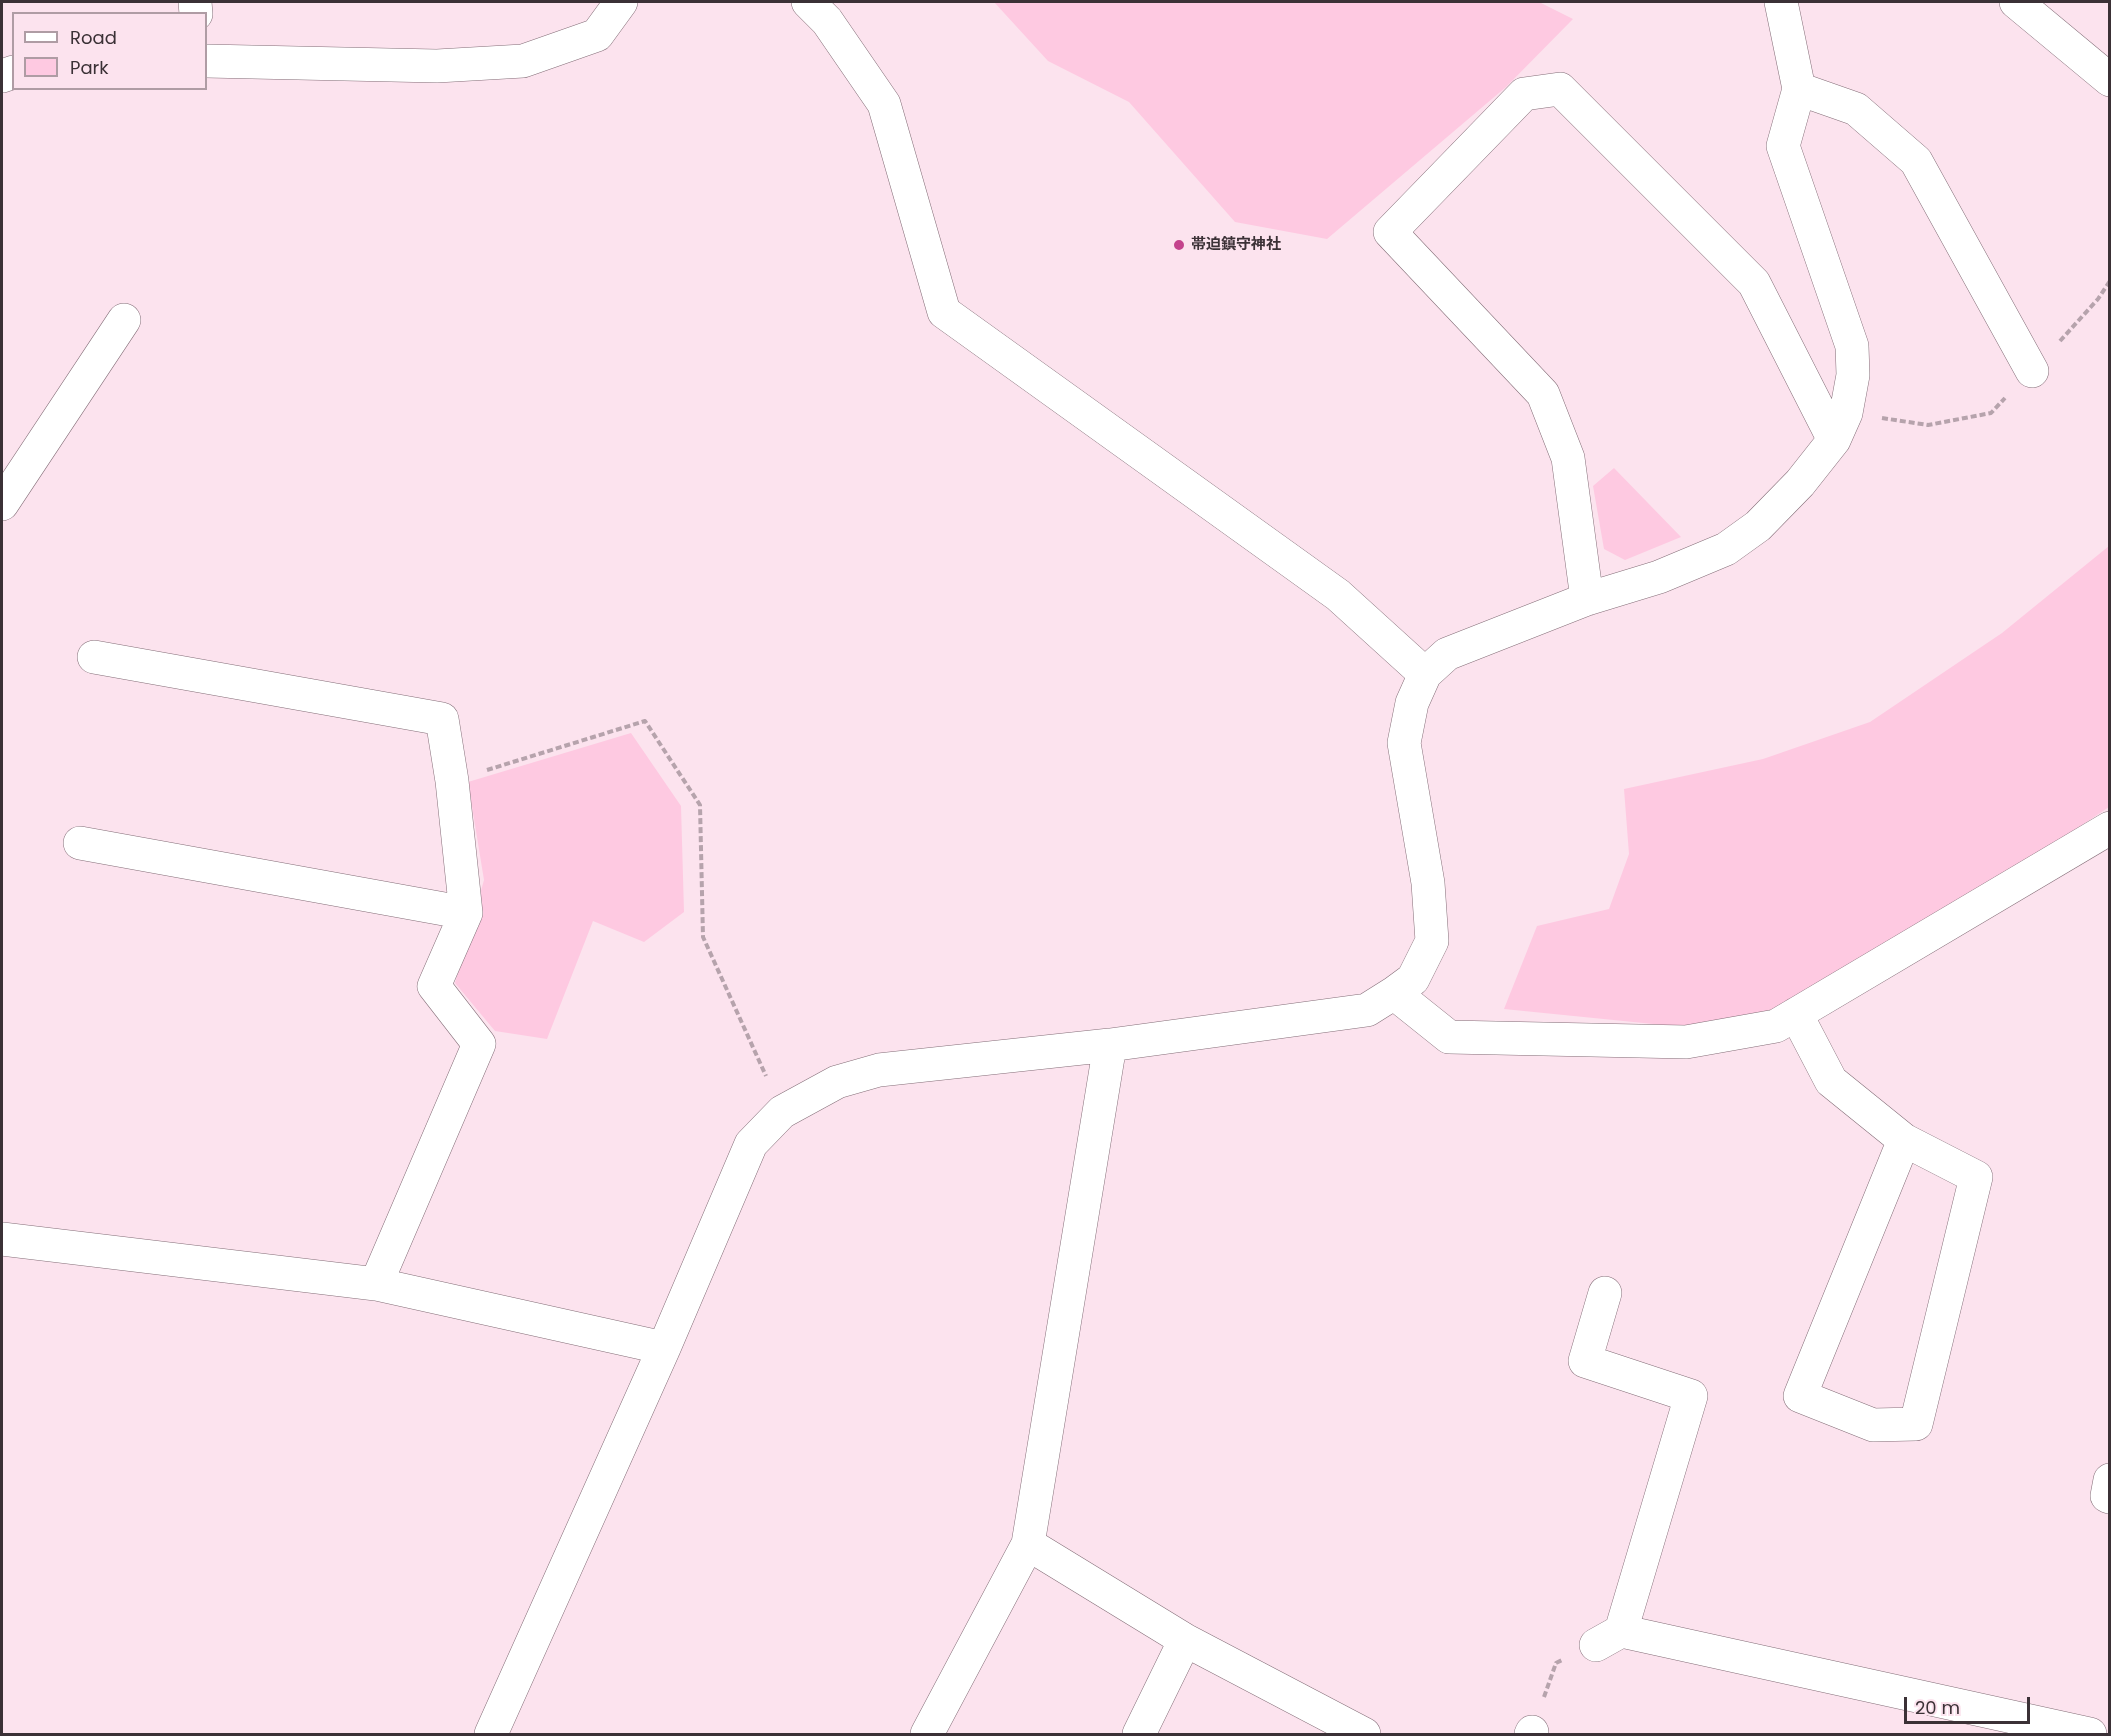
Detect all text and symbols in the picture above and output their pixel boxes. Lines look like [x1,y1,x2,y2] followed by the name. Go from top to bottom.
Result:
[12,12,207,90] legend
[70,25,117,50] text: Road
[70,55,109,80] text: Park
[1191,236,1281,254] place label: 帯迫鎮守神社
[1172,238,1186,252] marker: 帯迫鎮守神社
[1907,1685,2033,1723] scale bar
[1915,1695,1960,1720] text: 20 m

